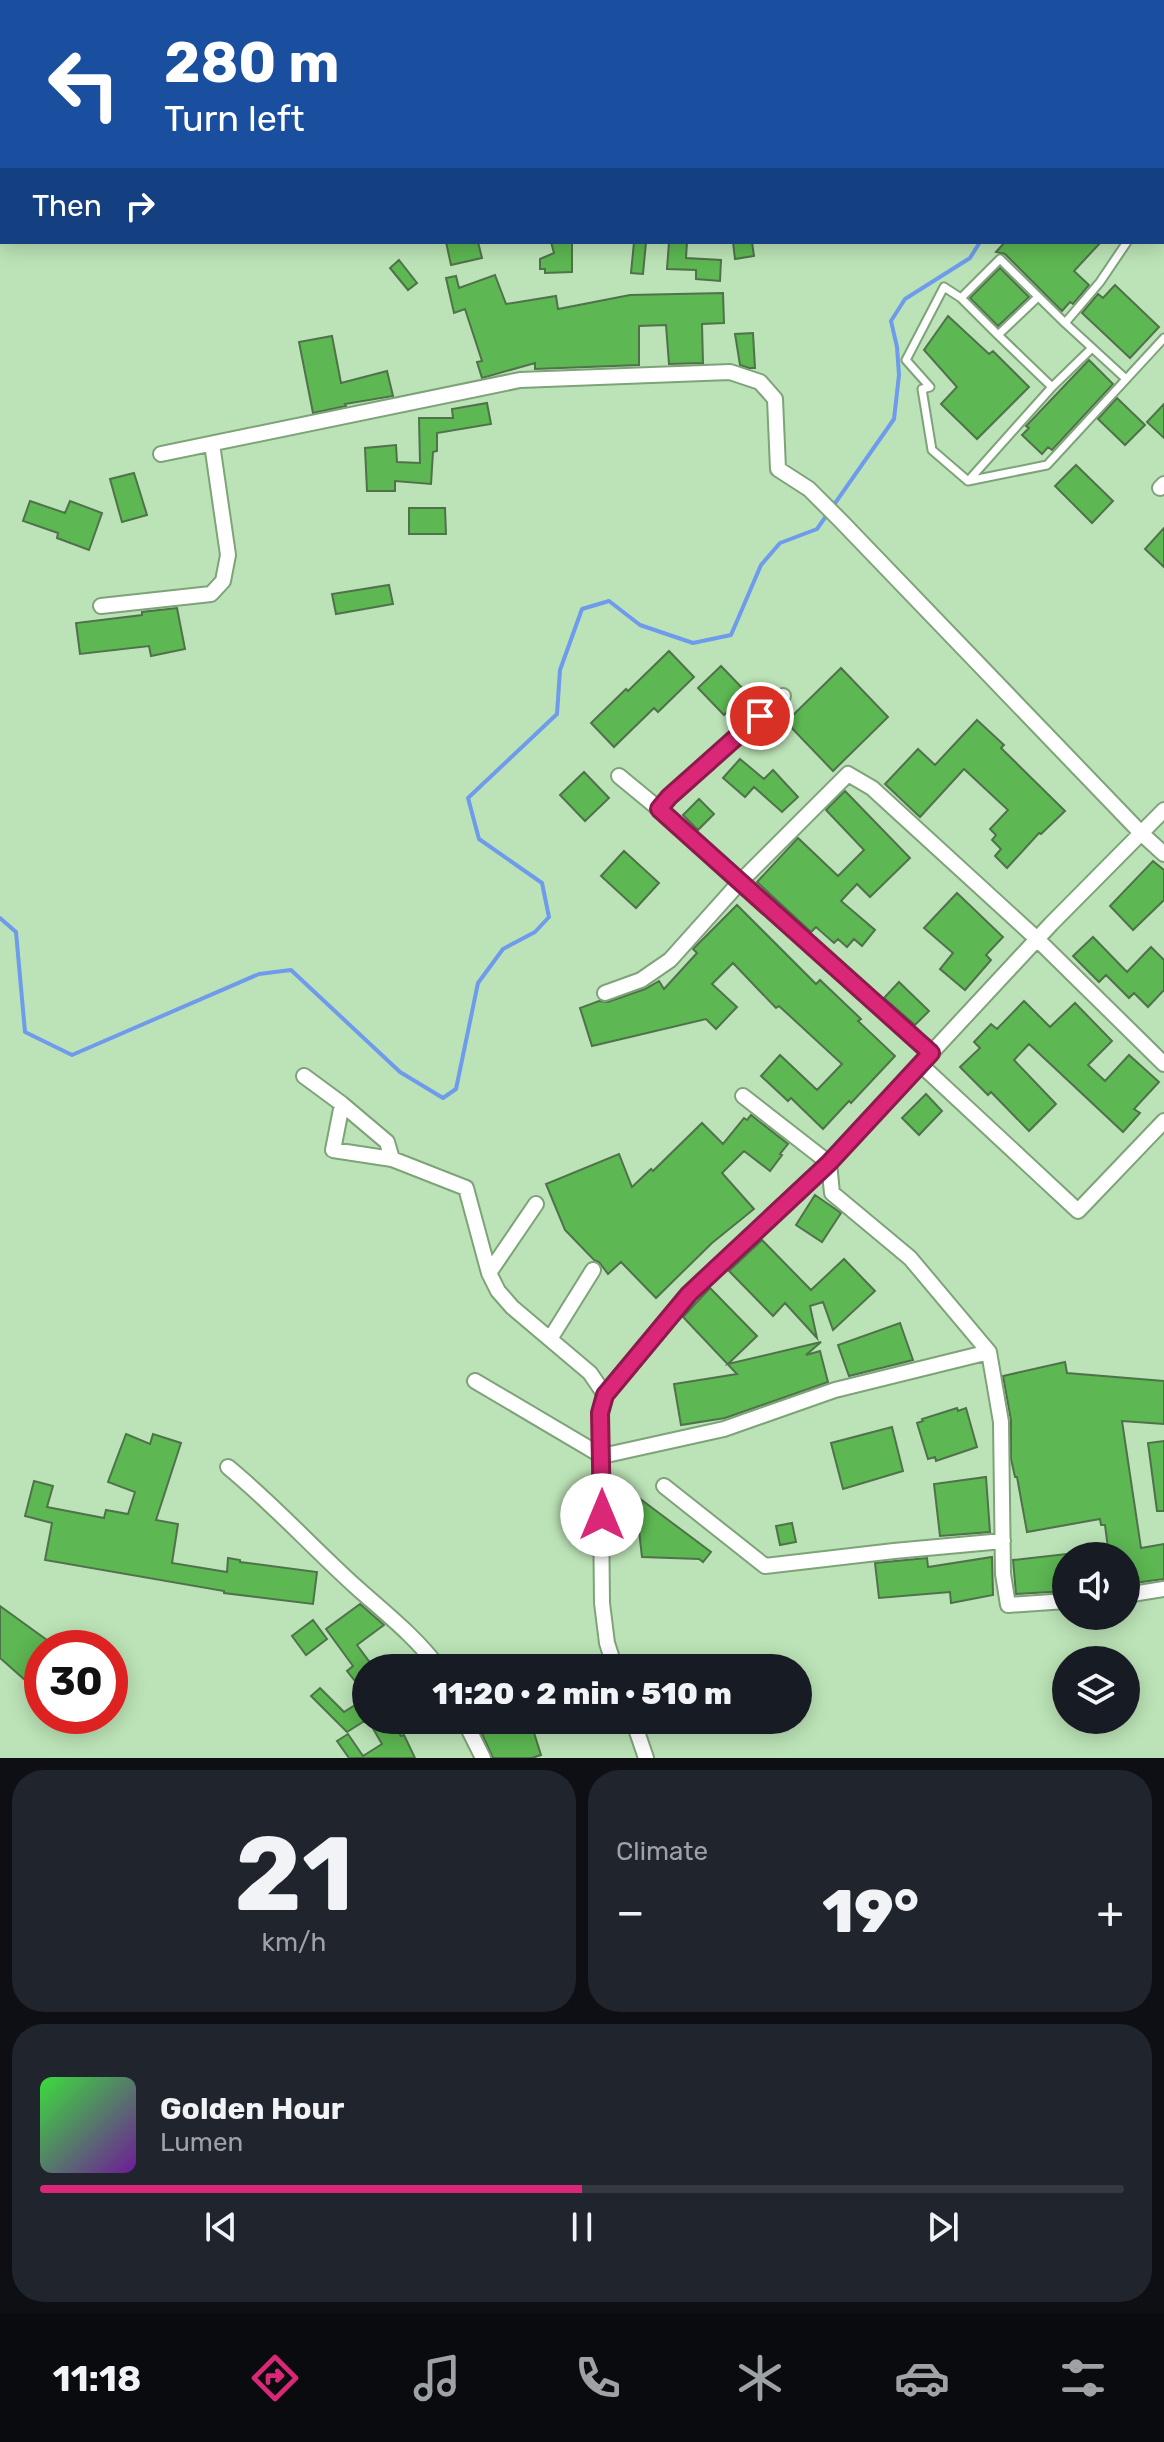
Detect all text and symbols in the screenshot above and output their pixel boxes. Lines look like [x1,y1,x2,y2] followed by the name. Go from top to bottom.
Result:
[164,30,340,96] text: 280 m
[32,32,136,136] icon: left
[164,97,305,140] text: Turn left
[118,184,162,228] icon: right
[32,188,102,224] text: Then
[726,682,794,750] pin
[738,694,782,738] icon: arrive
[560,1473,644,1557] position arrow
[1052,1542,1140,1734] map controls
[1052,1542,1140,1630] button: sound
[24,1630,128,1734] speed limit sign: 30
[1052,1646,1140,1734] button: layers
[432,1676,732,1712] text: 11:20 · 2 min · 510 m
[234,1813,354,1936] text: 21
[616,1836,708,1867] text: Climate
[822,1876,919,1947] text: 19°
[616,1886,645,1938] text: −
[1097,1886,1124,1938] text: +
[262,1927,326,1958] text: km/h
[160,2091,344,2127] text: Golden Hour
[160,2127,243,2158] text: Lumen
[199,2205,243,2249] icon: previous
[560,2205,604,2249] icon: pause
[921,2205,965,2249] icon: next
[247,2350,303,2406] icon: directions
[409,2350,465,2406] icon: music
[570,2350,626,2406] icon: phone
[732,2350,788,2406] icon: climate
[894,2350,950,2406] icon: car
[1055,2350,1111,2406] icon: filters
[53,2357,141,2400] text: 11:18

